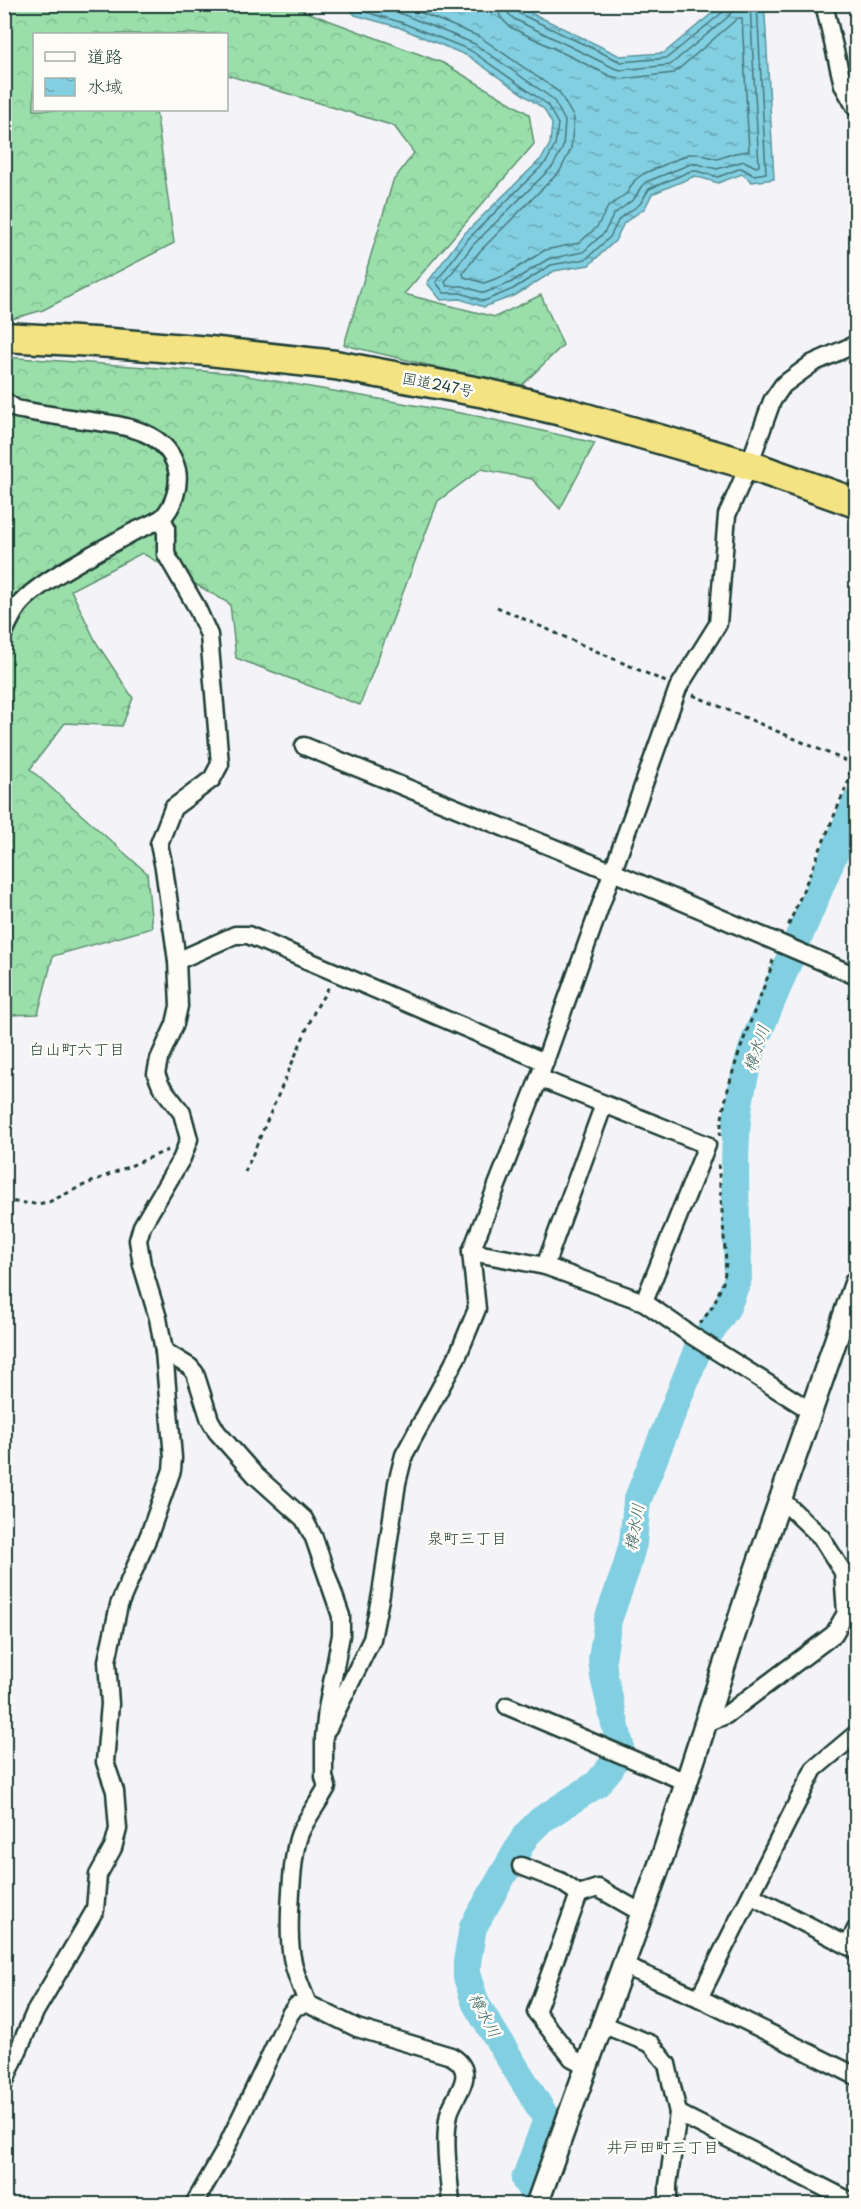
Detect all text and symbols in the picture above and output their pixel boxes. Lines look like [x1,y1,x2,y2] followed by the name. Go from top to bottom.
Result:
[33,33,228,111] legend
[87,42,123,69] text: 道路
[87,72,123,99] text: 水域
[400,365,476,402] street label: 国道247号
[736,1021,774,1074] water label: 樽水川
[29,1036,125,1060] district label: 白山町六丁目
[617,1501,649,1553] water label: 樽水川
[427,1525,507,1549] district label: 泉町三丁目
[464,1988,508,2041] water label: 樽水川
[607,2134,719,2158] district label: 井戸田町三丁目

